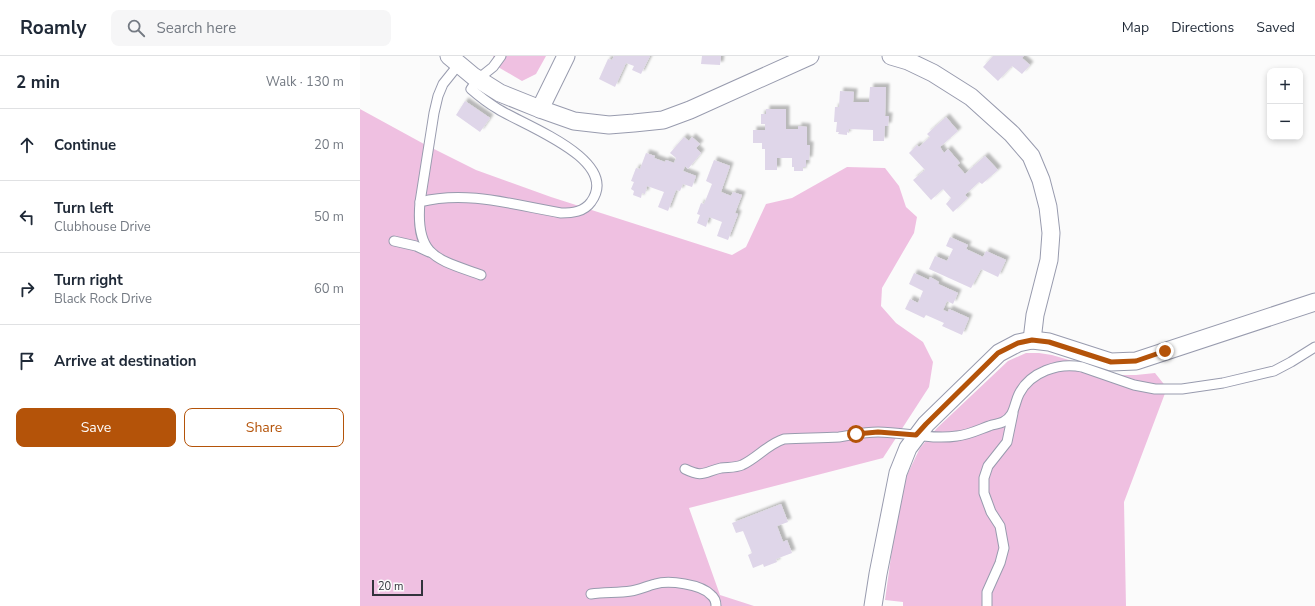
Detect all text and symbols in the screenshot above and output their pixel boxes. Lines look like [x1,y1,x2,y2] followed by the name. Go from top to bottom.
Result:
[111,10,391,46] search box
[20,15,87,41] text: Roamly
[125,17,147,39] icon: search
[157,18,236,38] text: Search here
[1122,18,1149,37] text: Map
[1171,18,1234,37] text: Directions
[1256,18,1295,37] text: Saved
[1267,68,1303,140] map controls
[1267,68,1303,104] button: +
[16,71,60,94] text: 2 min
[266,73,344,91] text: Walk · 130 m
[1267,104,1303,140] button: −
[16,134,38,156] icon: ahead
[54,135,116,155] text: Continue
[314,136,344,154] text: 20 m
[54,198,113,218] text: Turn left
[16,206,38,228] icon: left
[314,208,344,226] text: 50 m
[54,218,151,236] text: Clubhouse Drive
[54,270,123,290] text: Turn right
[16,278,38,300] icon: right
[314,280,344,298] text: 60 m
[54,290,152,308] text: Black Rock Drive
[1156,342,1174,360] route end
[16,350,38,372] icon: arrive
[54,351,197,371] text: Arrive at destination
[16,408,176,447] button: Save
[184,408,344,447] button: Share
[847,425,865,443] route start
[372,578,423,597] scale bar
[378,579,403,594] text: 20 m

